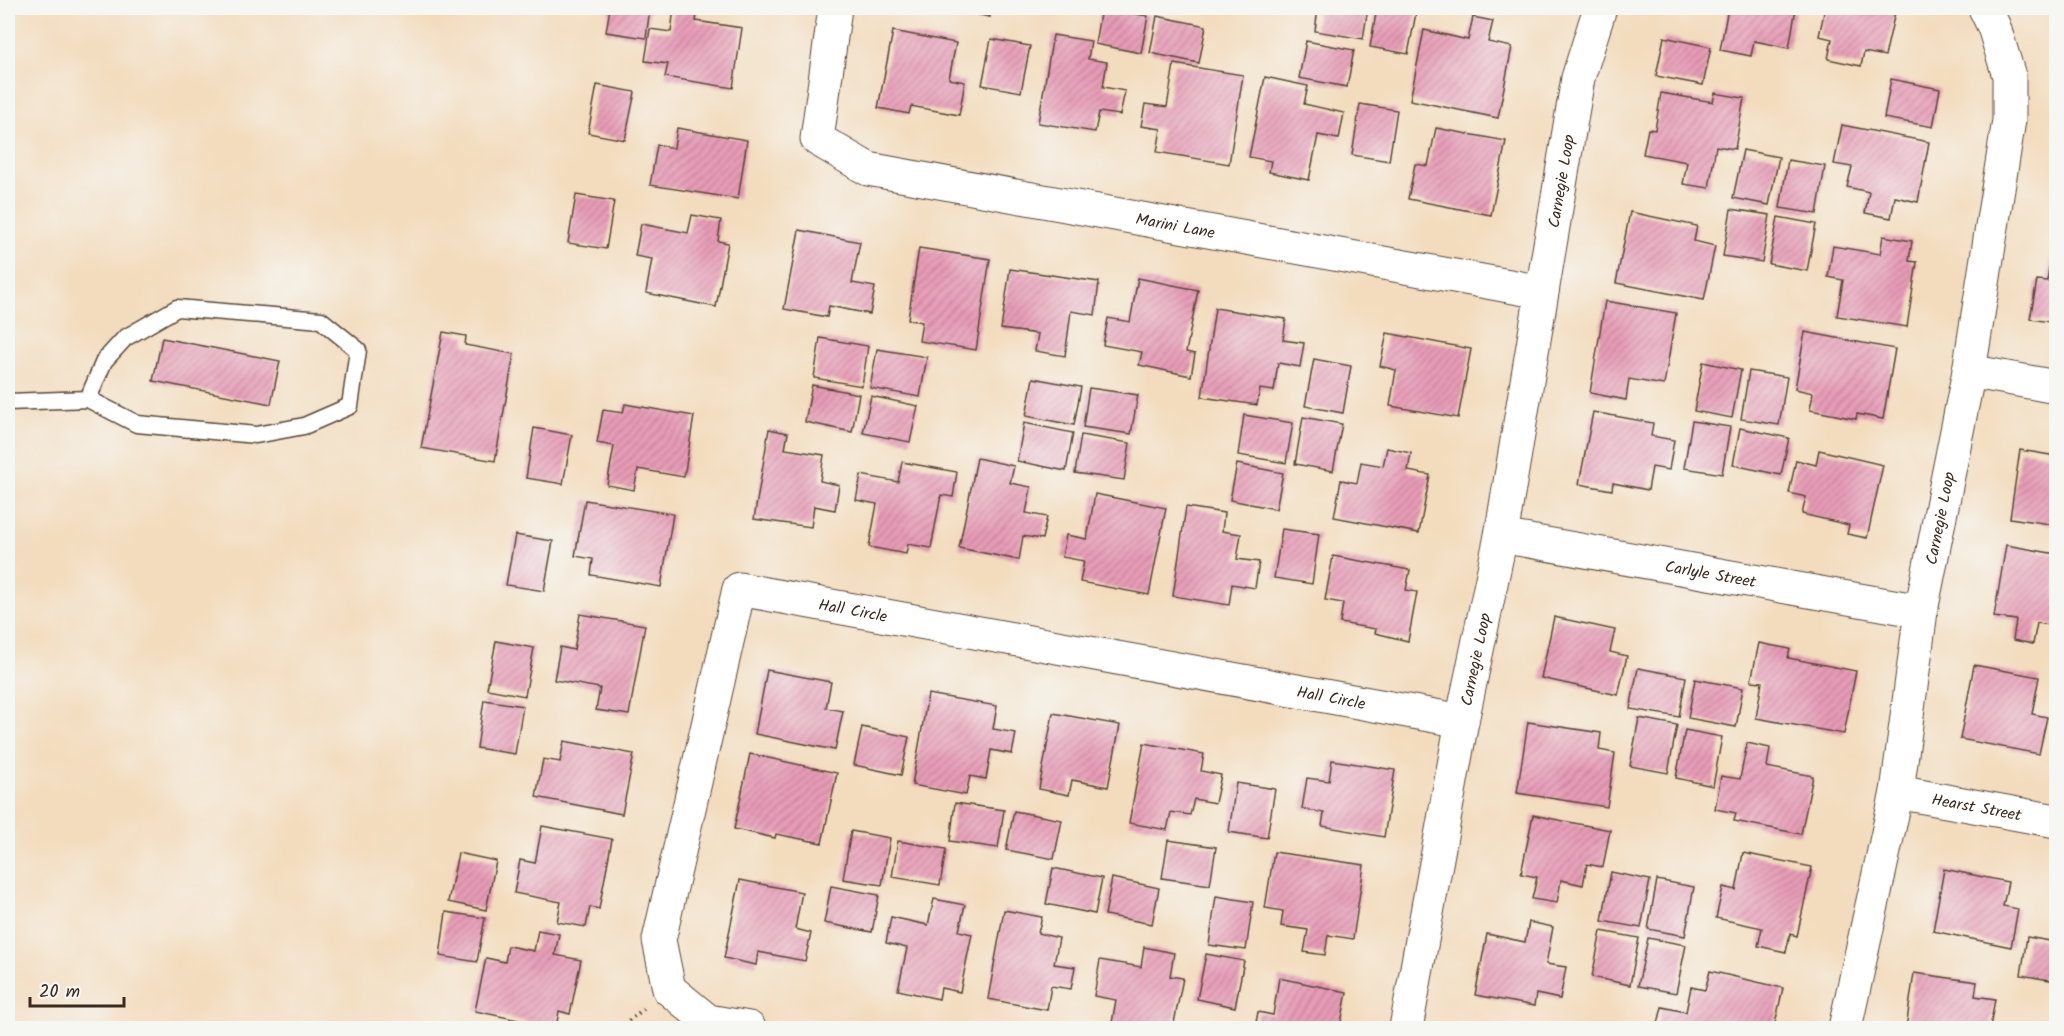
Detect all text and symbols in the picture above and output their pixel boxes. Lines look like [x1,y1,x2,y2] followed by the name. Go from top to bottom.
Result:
[1542,133,1582,230] street label: Carnegie Loop
[1134,207,1217,246] street label: Marini Lane
[1920,469,1963,567] street label: Carnegie Loop
[1663,555,1759,595] street label: Carlyle Street
[816,593,889,630] street label: Hall Circle
[1455,611,1498,708] street label: Carnegie Loop
[1294,680,1367,717] street label: Hall Circle
[1930,788,2024,829] street label: Hearst Street
[30,970,124,1008] scale bar
[39,978,80,1007] text: 20 m

